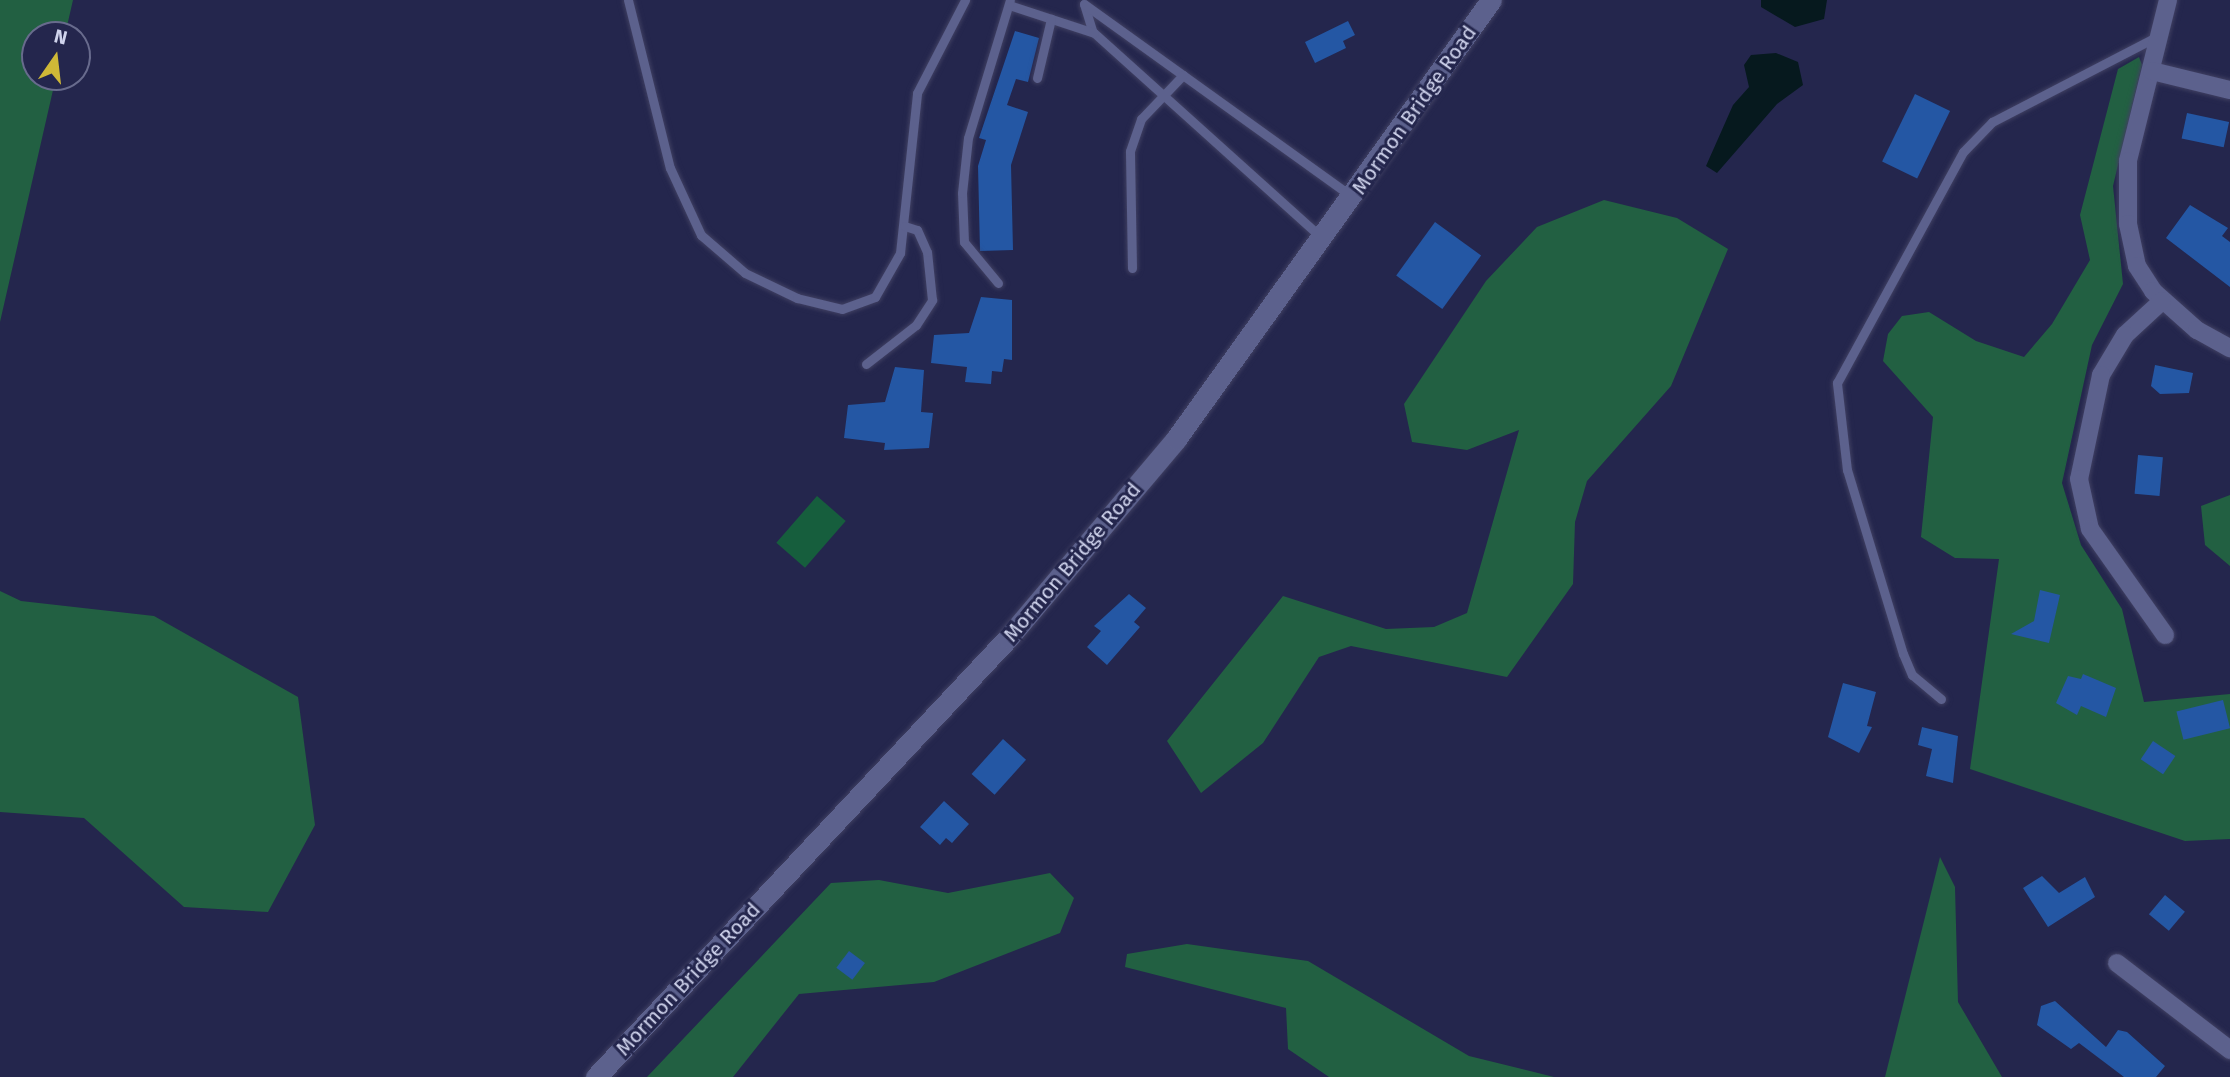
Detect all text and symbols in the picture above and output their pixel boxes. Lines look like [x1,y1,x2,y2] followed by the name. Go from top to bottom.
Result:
[21,21,91,91] north arrow
[1346,21,1482,199] street label: Mormon Bridge Road
[52,24,70,50] text: N
[998,477,1146,647] street label: Mormon Bridge Road
[611,897,765,1061] street label: Mormon Bridge Road

